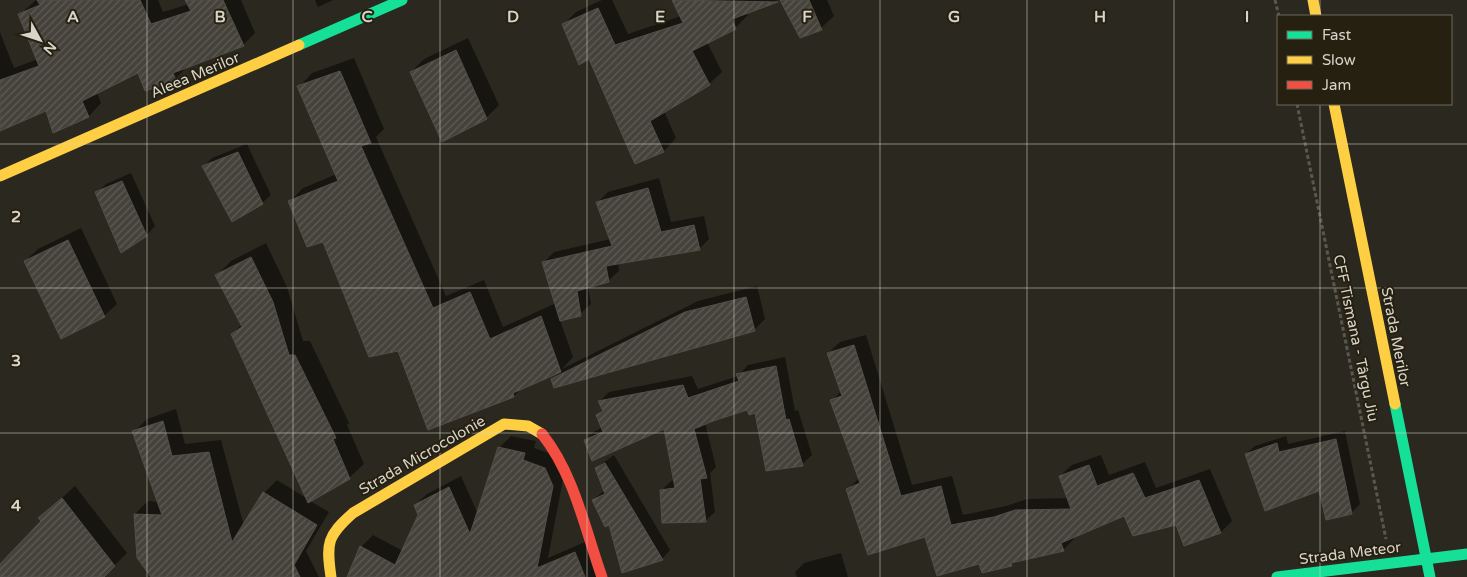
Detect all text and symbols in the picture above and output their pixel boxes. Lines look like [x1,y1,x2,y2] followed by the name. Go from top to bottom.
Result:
[67,7,79,27] text: A
[214,7,226,27] text: B
[361,7,373,27] text: C
[507,7,519,27] text: D
[655,7,665,27] text: E
[802,7,812,27] text: F
[948,7,960,27] text: G
[1094,7,1106,27] text: H
[1245,7,1249,27] text: I
[15,15,65,65] north arrow
[1277,15,1452,105] legend
[1322,26,1352,44] text: Fast
[39,38,60,58] text: N
[148,48,242,102] street label: Aleea Merilor
[1322,51,1356,69] text: Slow
[1322,76,1351,94] text: Jam
[11,207,21,227] text: 2
[1329,253,1383,423] street label: CFF Tismana - Târgu Jiu
[1377,285,1415,389] street label: Strada Merilor
[11,351,21,371] text: 3
[356,412,488,498] street label: Strada Microcolonie
[11,496,21,516] text: 4
[1298,538,1402,568] street label: Strada Meteor

